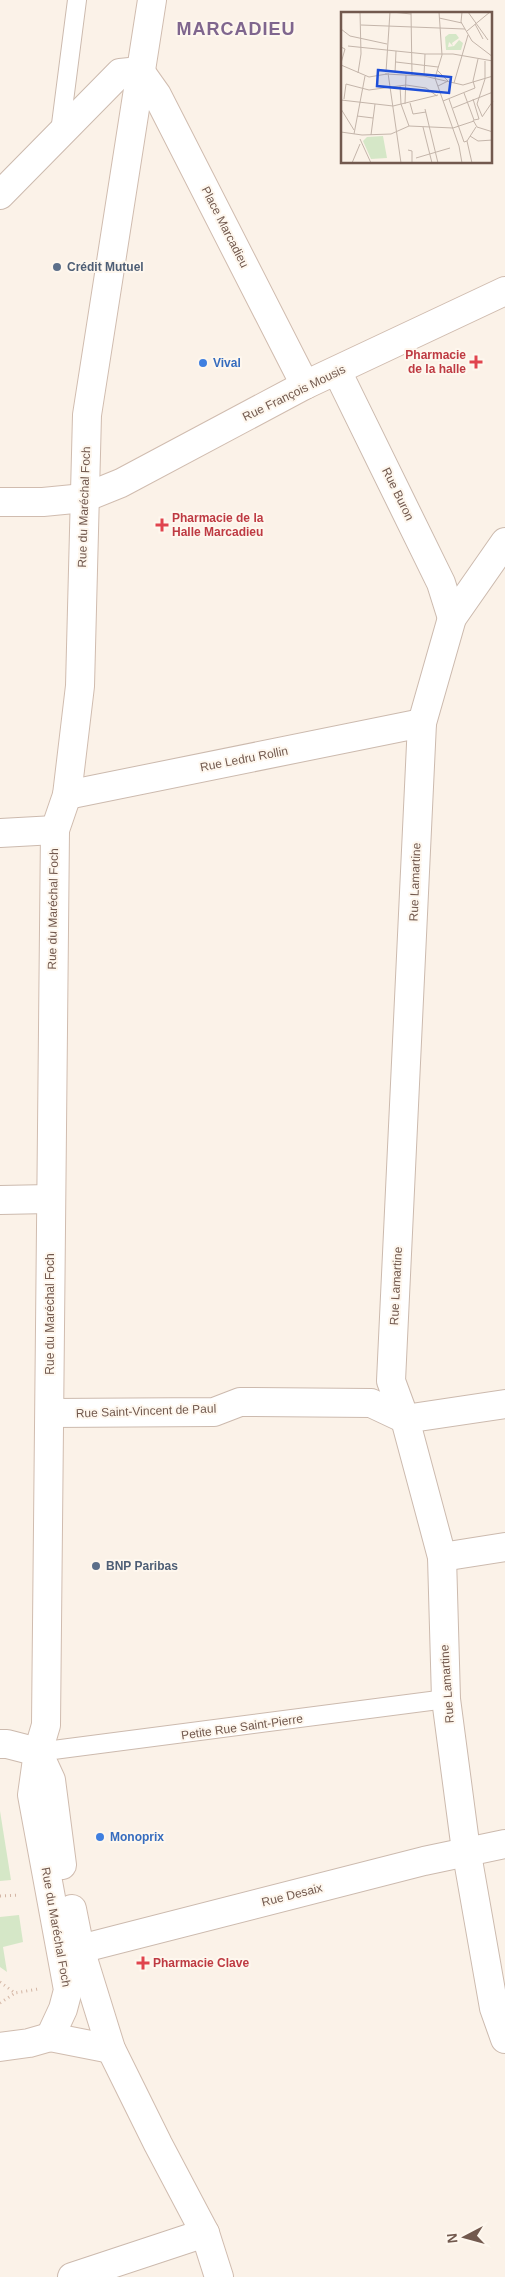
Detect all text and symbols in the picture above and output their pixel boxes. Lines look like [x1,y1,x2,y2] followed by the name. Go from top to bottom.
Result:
[341,12,492,164] inset map
[177,19,296,39] district label: MARCADIEU
[198,184,252,270] street label: Place Marcadieu
[67,260,144,274] place label: Crédit Mutuel
[51,261,63,273] marker: Crédit Mutuel
[405,348,466,376] place label: Pharmacie de la halle
[213,356,241,370] place label: Vival
[470,356,482,368] marker: Pharmacie de la halle
[197,357,209,369] marker: Vival
[240,362,348,424] street label: Rue François Mousis
[75,446,93,568] street label: Rue du Maréchal Foch
[379,465,417,523] street label: Rue Buron
[172,511,264,539] place label: Pharmacie de la Halle Marcadieu
[156,519,168,531] marker: Pharmacie de la Halle Marcadieu
[199,744,289,774] street label: Rue Ledru Rollin
[407,842,423,922] street label: Rue Lamartine
[45,848,61,970] street label: Rue du Maréchal Foch
[387,1246,405,1326] street label: Rue Lamartine
[43,1253,57,1375] street label: Rue du Maréchal Foch
[76,1402,216,1420] street label: Rue Saint-Vincent de Paul
[106,1559,178,1573] place label: BNP Paribas
[90,1560,102,1572] marker: BNP Paribas
[437,1644,457,1724] street label: Rue Lamartine
[180,1711,304,1742] street label: Petite Rue Saint-Pierre
[110,1830,164,1844] place label: Monoprix
[94,1831,106,1843] marker: Monoprix
[39,1866,73,1988] street label: Rue du Maréchal Foch
[260,1881,324,1909] street label: Rue Desaix
[153,1956,249,1970] place label: Pharmacie Clave
[137,1957,149,1969] marker: Pharmacie Clave
[440,2212,490,2262] north arrow
[444,2232,461,2244] text: N

